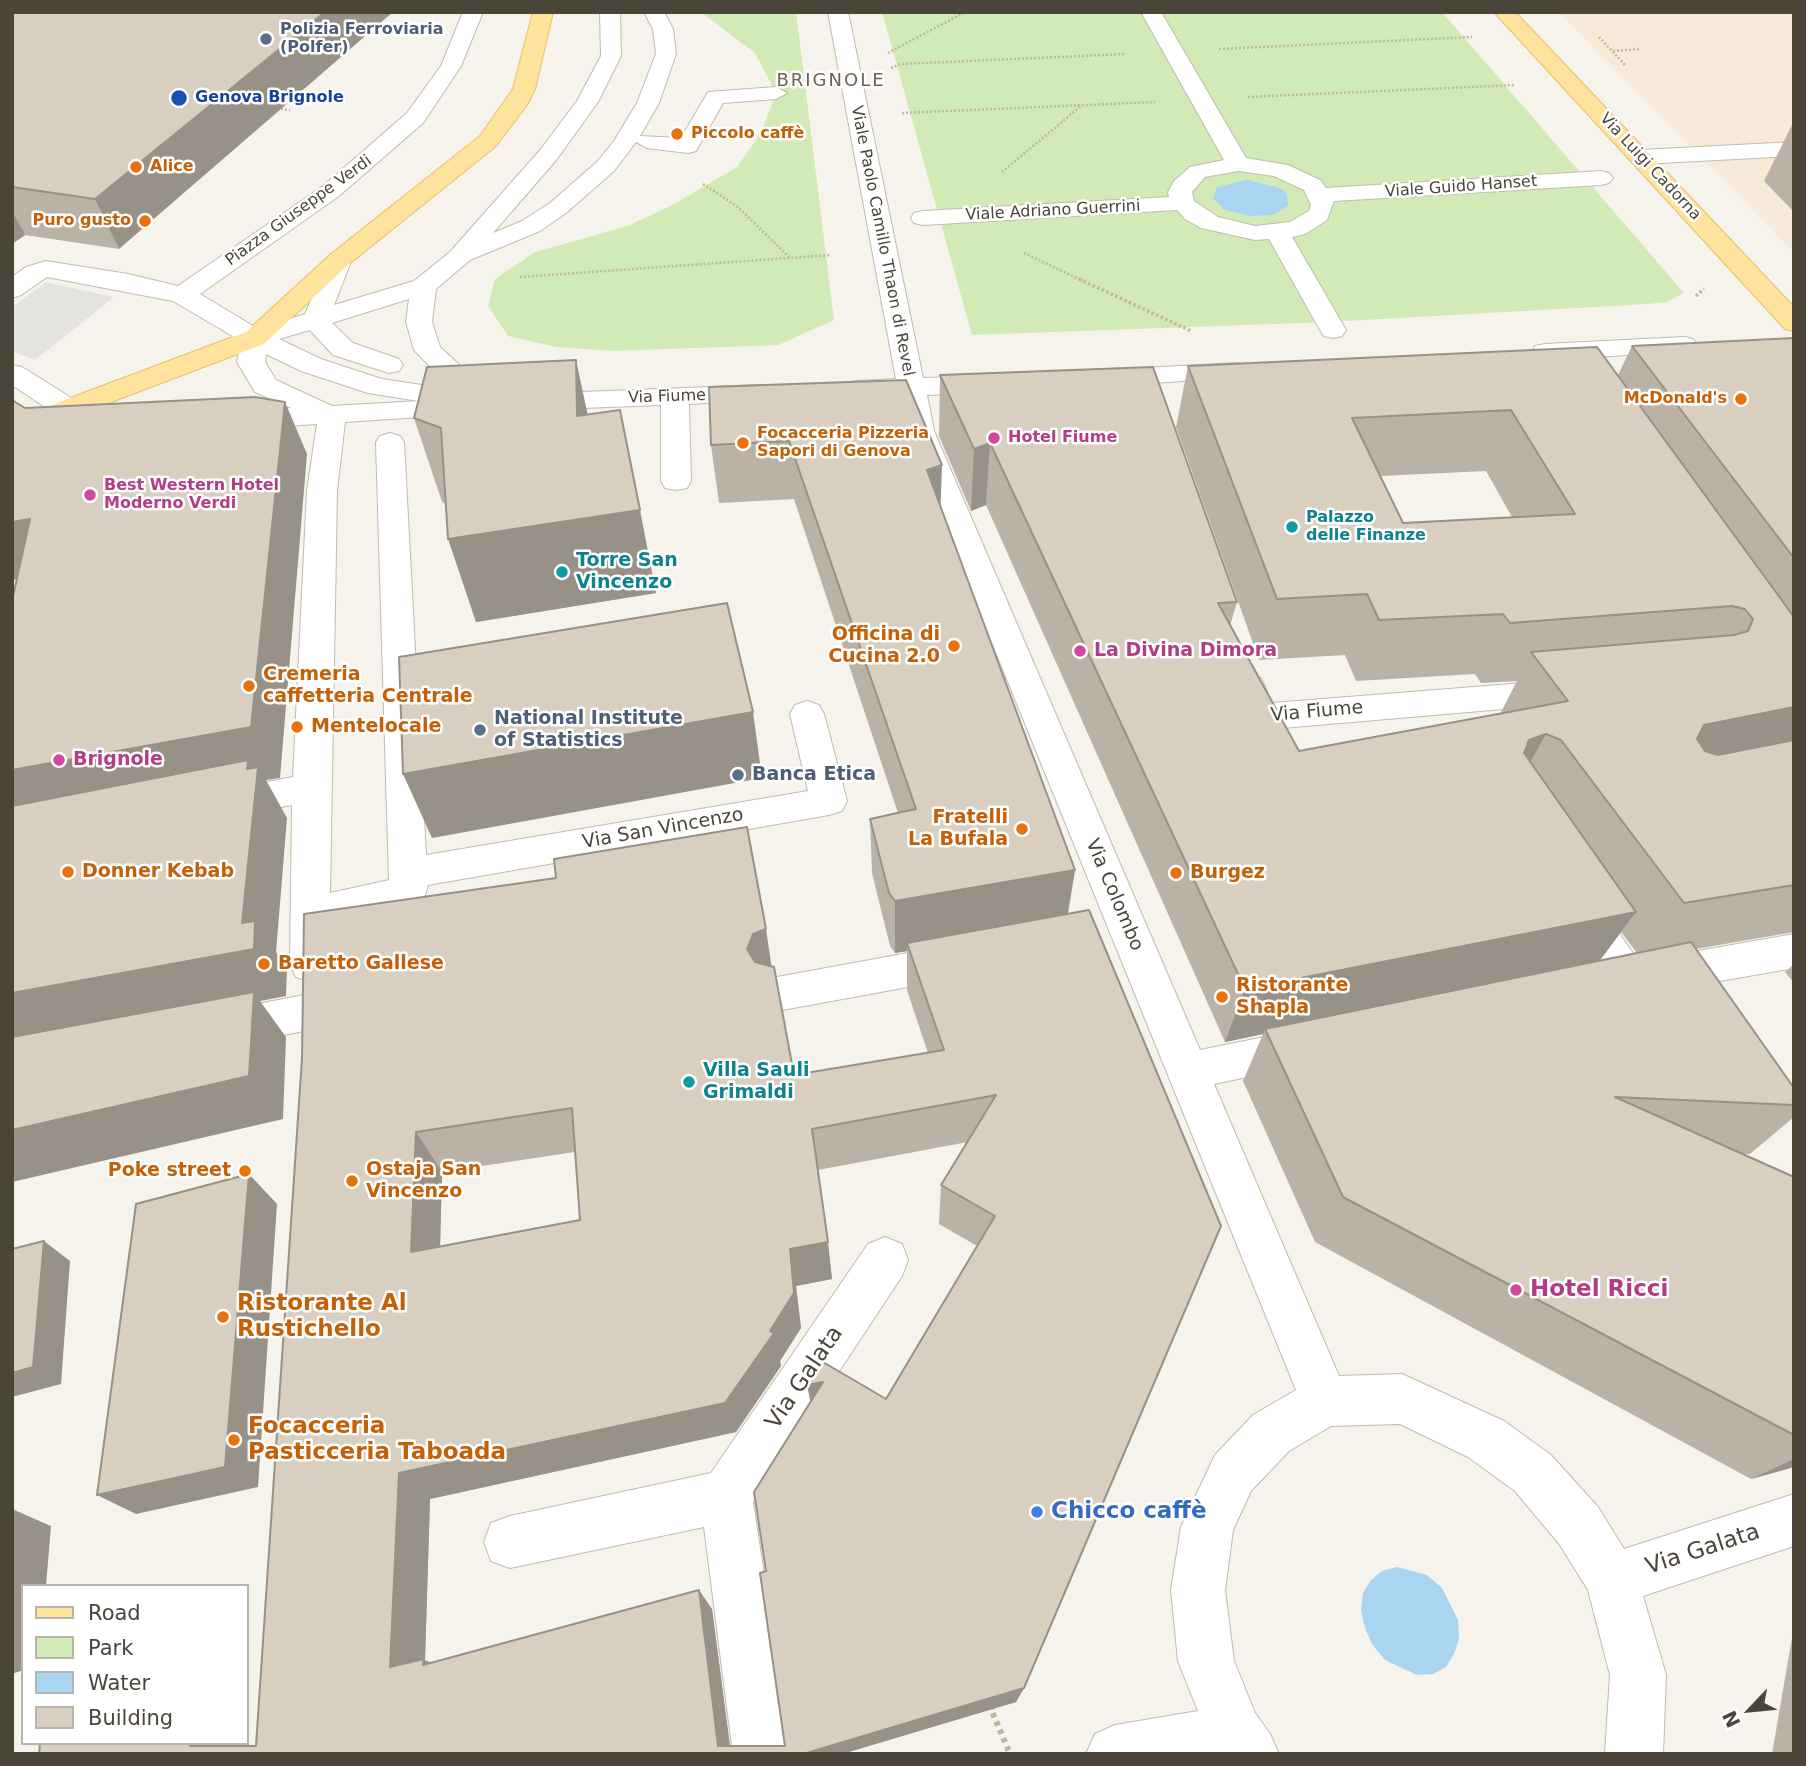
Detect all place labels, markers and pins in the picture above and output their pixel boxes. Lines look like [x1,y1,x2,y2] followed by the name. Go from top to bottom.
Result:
[280,20,444,58] place label: Polizia Ferroviaria (Polfer)
[258,31,274,47] marker: Polizia Ferroviaria (Polfer)
[169,88,189,108] marker: Genova Brignole
[195,88,344,108] place label: Genova Brignole
[691,124,804,144] place label: Piccolo caffè
[669,126,685,142] marker: Piccolo caffè
[150,157,194,177] place label: Alice
[128,159,144,175] marker: Alice
[32,211,131,231] place label: Puro gusto
[137,213,153,229] marker: Puro gusto
[1624,389,1727,409] place label: McDonald's
[1733,391,1749,407] marker: McDonald's
[757,424,929,462] place label: Focacceria Pizzeria Sapori di Genova
[1008,428,1117,448] place label: Hotel Fiume
[986,430,1002,446] marker: Hotel Fiume
[735,435,751,451] marker: Focacceria Pizzeria Sapori di Genova
[104,476,279,514] place label: Best Western Hotel Moderno Verdi
[82,487,98,503] marker: Best Western Hotel Moderno Verdi
[1306,508,1426,546] place label: Palazzo delle Finanze
[1284,519,1300,535] marker: Palazzo delle Finanze
[576,550,678,594] place label: Torre San Vincenzo
[554,564,570,580] marker: Torre San Vincenzo
[828,624,940,668] place label: Officina di Cucina 2.0
[946,638,962,654] marker: Officina di Cucina 2.0
[1094,640,1277,662] place label: La Divina Dimora
[1072,643,1088,659] marker: La Divina Dimora
[263,664,473,708] place label: Cremeria caffetteria Centrale
[241,678,257,694] marker: Cremeria caffetteria Centrale
[494,708,683,752] place label: National Institute of Statistics
[311,716,441,738] place label: Mentelocale
[289,719,305,735] marker: Mentelocale
[472,722,488,738] marker: National Institute of Statistics
[73,749,163,771] place label: Brignole
[51,752,67,768] marker: Brignole
[752,764,876,786] place label: Banca Etica
[730,767,746,783] marker: Banca Etica
[908,807,1008,851] place label: Fratelli La Bufala
[1014,821,1030,837] marker: Fratelli La Bufala
[82,861,234,883] place label: Donner Kebab
[1190,862,1265,884] place label: Burgez
[60,864,76,880] marker: Donner Kebab
[1168,865,1184,881] marker: Burgez
[278,953,444,975] place label: Baretto Gallese
[256,956,272,972] marker: Baretto Gallese
[1236,975,1348,1019] place label: Ristorante Shapla
[1214,989,1230,1005] marker: Ristorante Shapla
[703,1060,809,1104] place label: Villa Sauli Grimaldi
[681,1074,697,1090] marker: Villa Sauli Grimaldi
[366,1159,481,1203] place label: Ostaja San Vincenzo
[108,1160,231,1182] place label: Poke street
[237,1163,253,1179] marker: Poke street
[344,1173,360,1189] marker: Ostaja San Vincenzo
[1530,1276,1668,1304] place label: Hotel Ricci
[1508,1282,1524,1298] marker: Hotel Ricci
[237,1290,407,1344] place label: Ristorante Al Rustichello
[215,1309,231,1325] marker: Ristorante Al Rustichello
[248,1413,506,1467] place label: Focacceria Pasticceria Taboada
[226,1432,242,1448] marker: Focacceria Pasticceria Taboada
[1051,1498,1207,1526] place label: Chicco caffè
[1029,1504,1045,1520] marker: Chicco caffè

